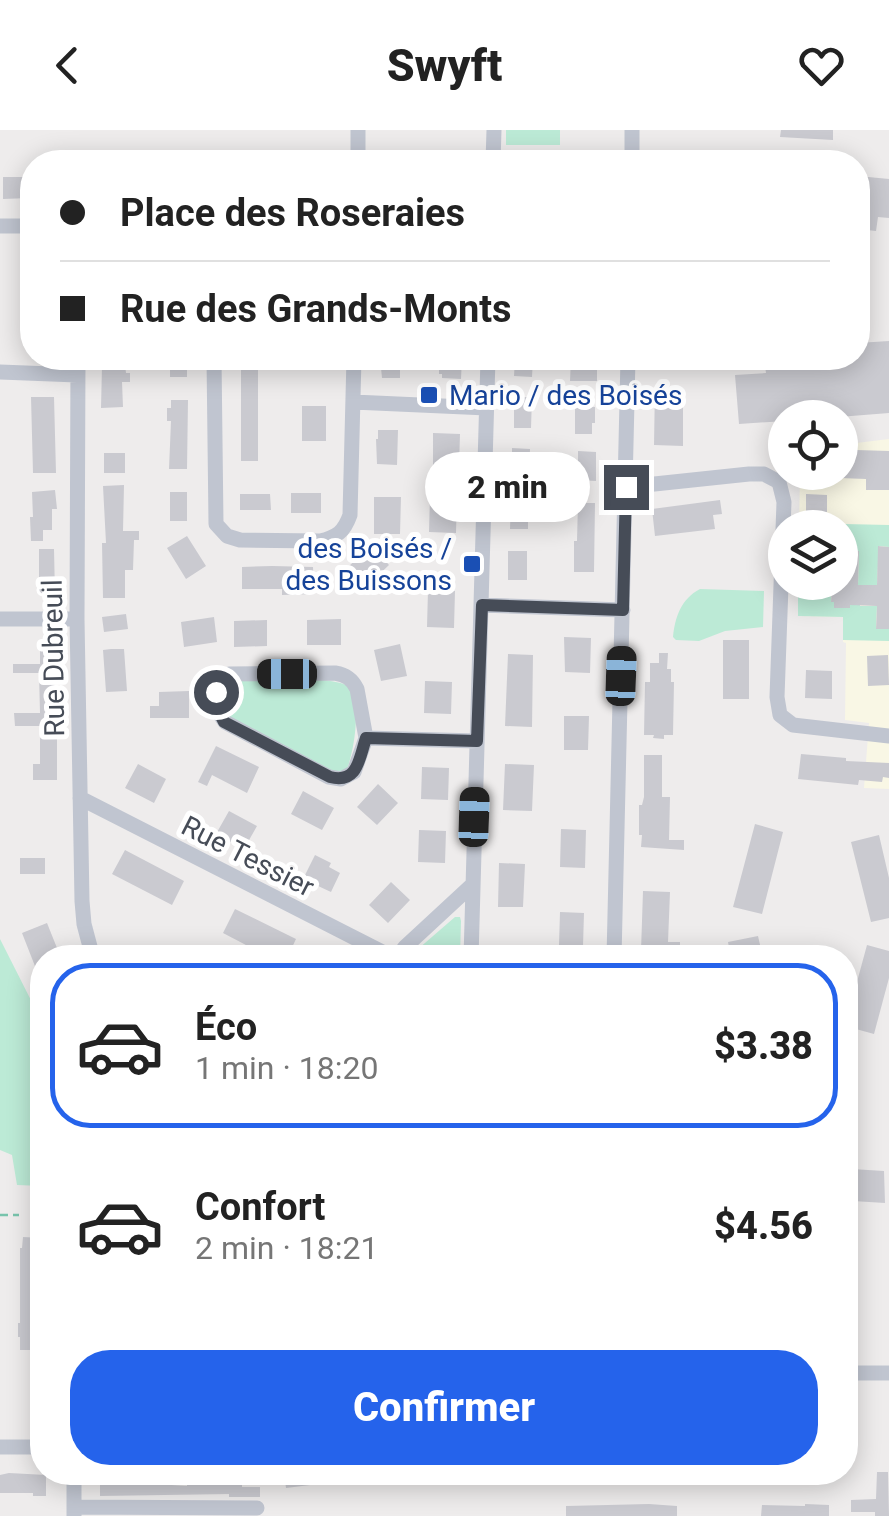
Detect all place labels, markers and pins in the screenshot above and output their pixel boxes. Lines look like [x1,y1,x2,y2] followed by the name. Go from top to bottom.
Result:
[449,379,682,412] place label: Mario / des Boisés
[418,384,440,406] marker: Mario / des Boisés
[285,532,452,597] place label: des Boisés / des Buissons
[461,553,483,575] marker: des Boisés / des Buissons

